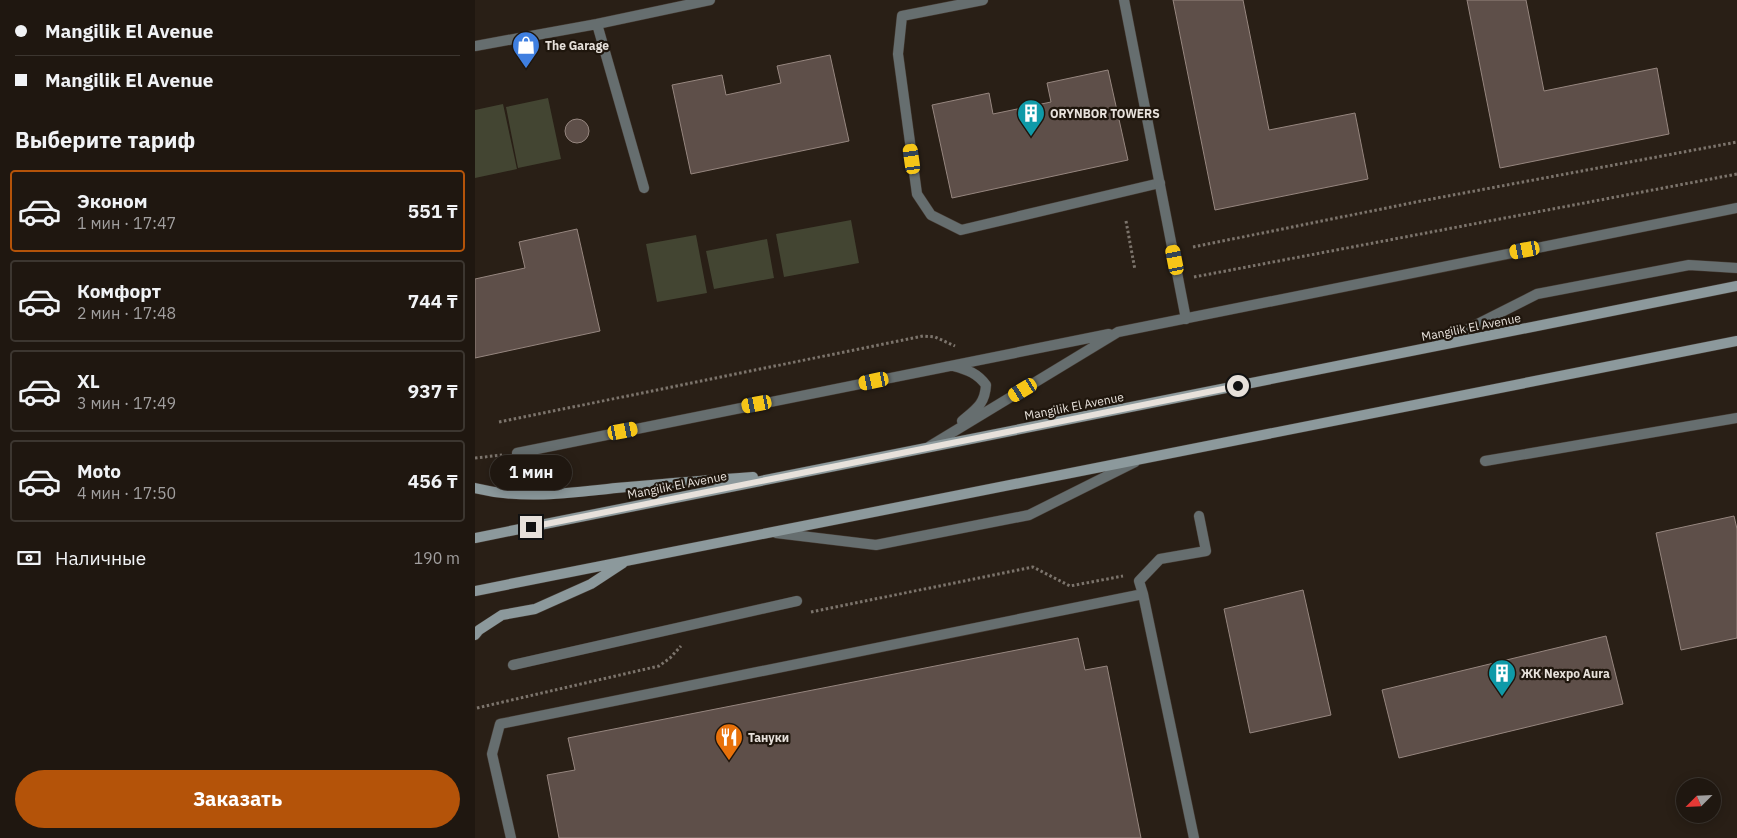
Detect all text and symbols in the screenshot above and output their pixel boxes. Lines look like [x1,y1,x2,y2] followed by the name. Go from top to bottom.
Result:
[45,19,214,43] text: Mangilik El Avenue
[511,30,541,69] shop icon: The Garage
[545,38,609,53] place label: The Garage
[45,68,214,92] text: Mangilik El Avenue
[1016,98,1046,137] building icon: ORYNBOR TOWERS
[1050,106,1160,121] place label: ORYNBOR TOWERS
[15,125,195,154] text: Выберите тариф
[902,143,921,175] car
[17,189,62,234] icon: car
[77,189,148,213] text: Эконом
[408,199,458,223] text: 551 ₸
[77,213,176,233] text: 1 мин · 17:47
[1508,240,1541,260] car
[1164,244,1185,276] car
[17,279,62,324] icon: car
[77,279,161,303] text: Комфорт
[408,289,458,313] text: 744 ₸
[77,303,176,323] text: 2 мин · 17:48
[1420,310,1522,344] street label: Mangilik El Avenue
[17,369,62,414] icon: car
[77,369,100,393] text: XL
[857,371,890,391] car
[1227,375,1249,397] route start
[1006,376,1039,404] car
[408,379,458,403] text: 937 ₸
[1023,389,1125,423] street label: Mangilik El Avenue
[77,393,176,413] text: 3 мин · 17:49
[740,394,773,414] car
[606,421,639,441] car
[490,454,572,490] callout: 1 мин
[17,459,62,504] icon: car
[77,459,121,483] text: Moto
[509,462,553,482] text: 1 мин
[626,468,728,502] street label: Mangilik El Avenue
[408,469,458,493] text: 456 ₸
[77,483,176,503] text: 4 мин · 17:50
[520,516,542,538] route end
[15,544,43,572] icon: cash
[55,546,146,570] text: Наличные
[413,548,460,568] text: 190 m
[1487,658,1517,697] building icon: ЖК Nexpo Aura
[1521,666,1610,681] place label: ЖК Nexpo Aura
[714,722,744,761] restaurant icon: Тануки
[748,730,789,745] place label: Тануки
[15,770,460,828] button: Заказать
[1676,778,1721,822] north arrow
[1676,778,1721,823] map controls

